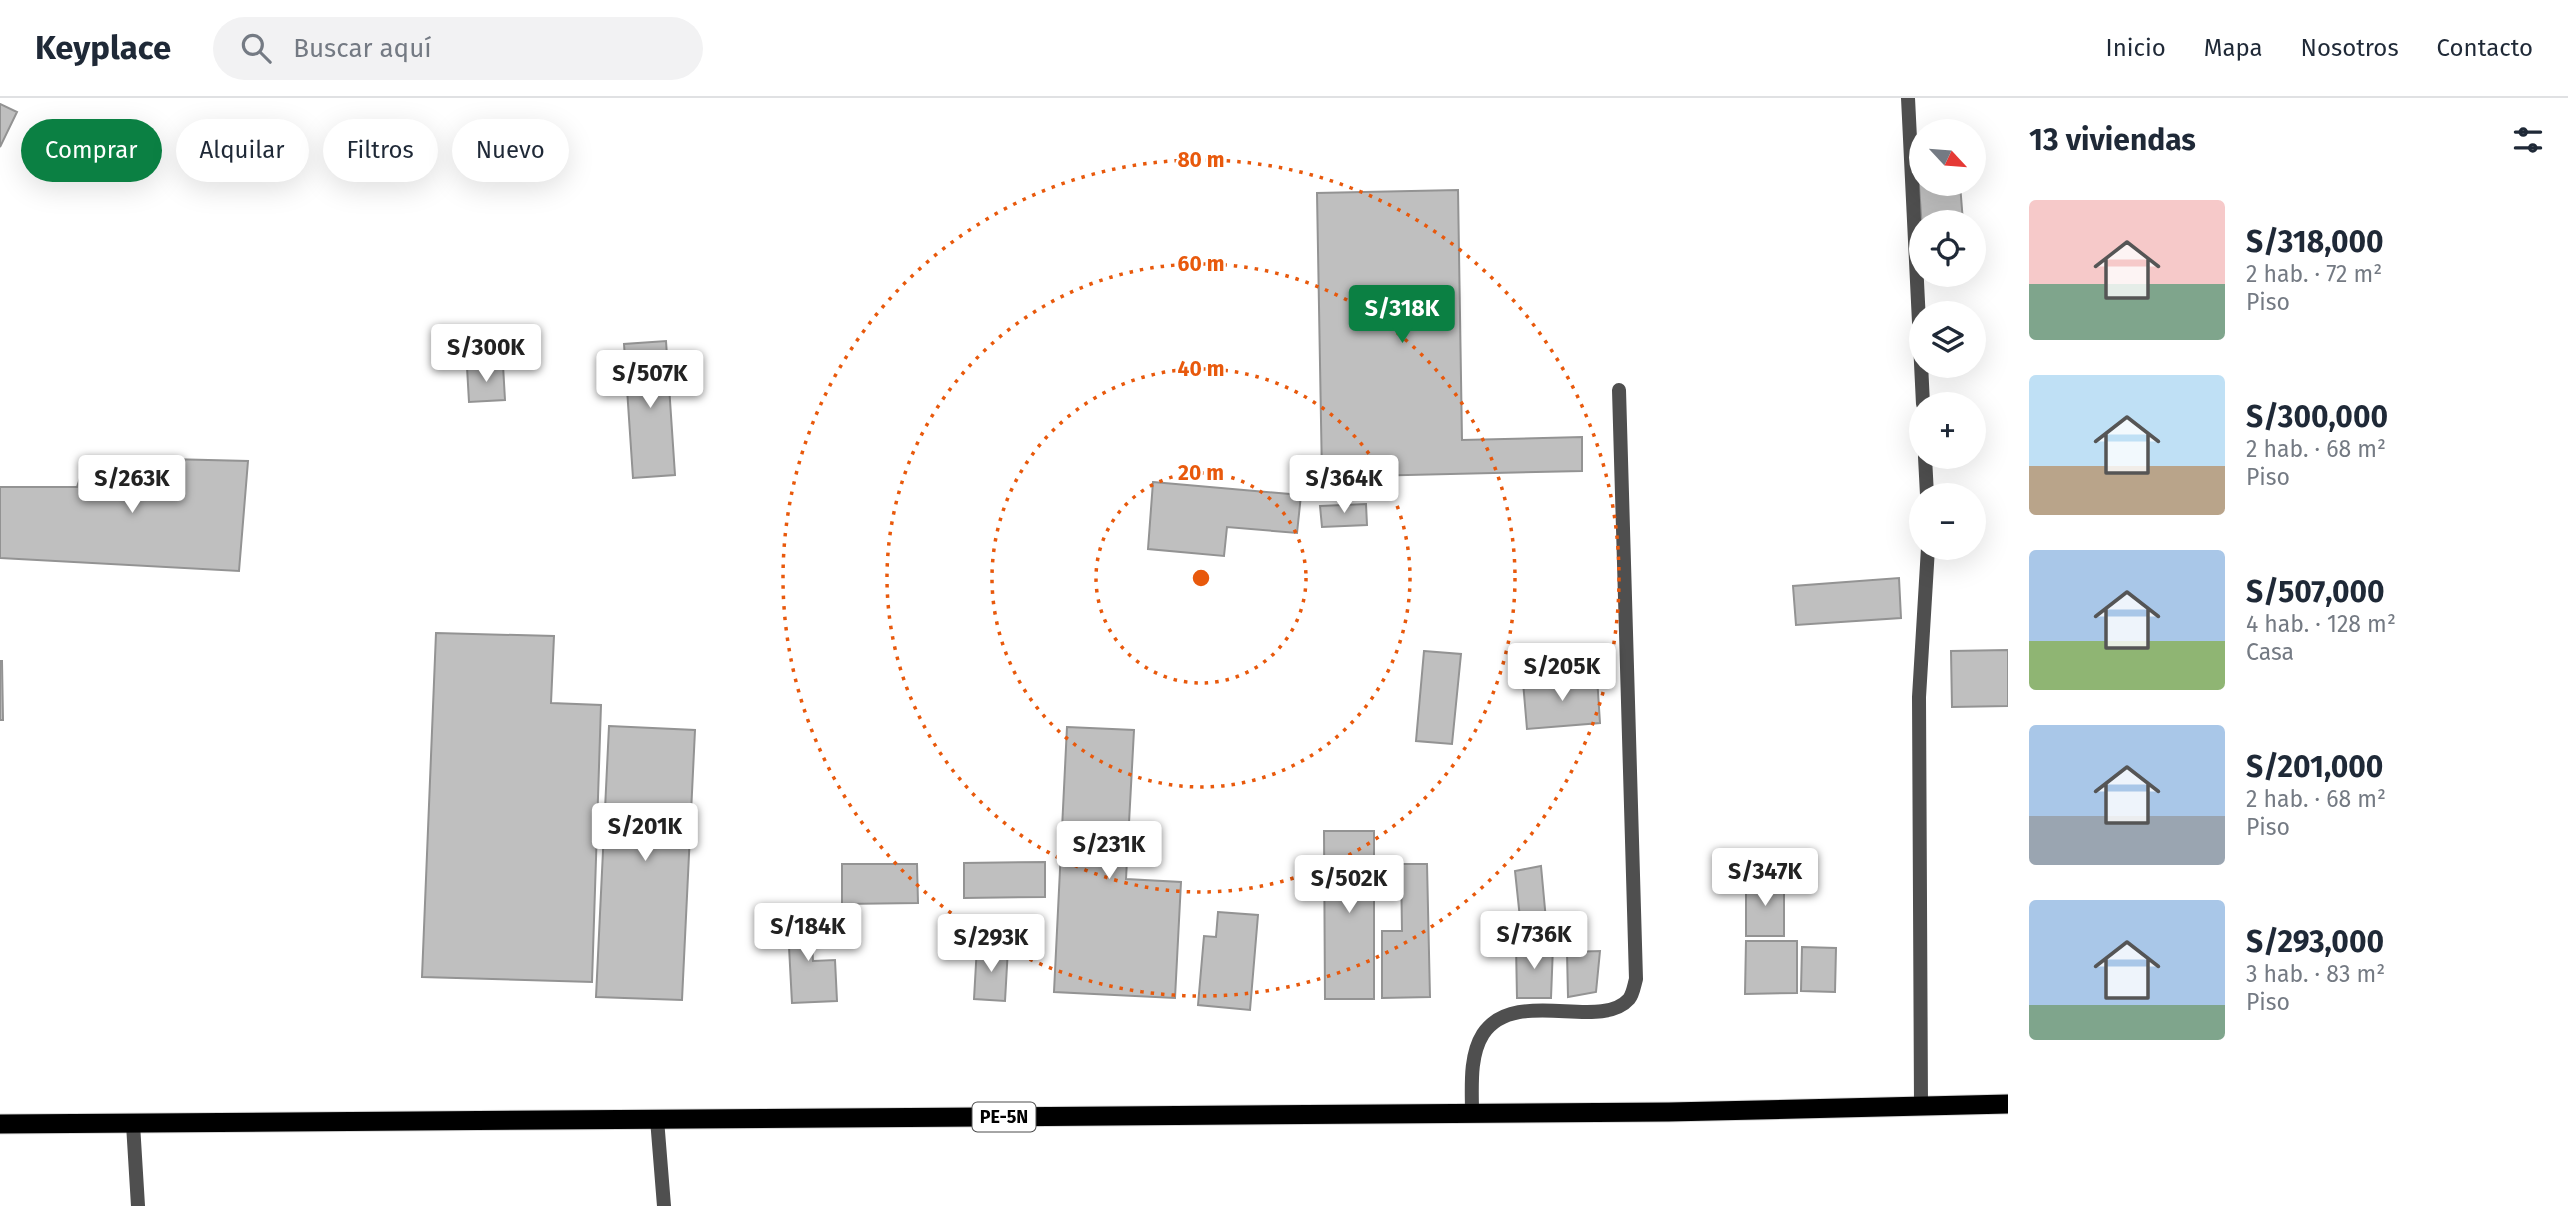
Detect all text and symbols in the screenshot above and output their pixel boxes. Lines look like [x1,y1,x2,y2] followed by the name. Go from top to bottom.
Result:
[213,17,703,80] search box
[35,28,171,68] text: Keyplace
[237,29,275,67] icon: search
[293,33,432,64] text: Buscar aquí
[2106,34,2166,62] text: Inicio
[2204,34,2263,62] text: Mapa
[2301,34,2399,62] text: Nosotros
[2437,34,2533,62] text: Contacto
[21,119,162,182] chip: Comprar
[176,119,309,182] chip: Alquilar
[323,119,438,182] chip: Filtros
[452,119,569,182] chip: Nuevo
[1909,119,1986,196] north arrow
[1909,119,1986,560] map controls
[2509,121,2547,159] icon: filters
[2029,122,2196,158] text: 13 viviendas
[1177,147,1225,173] text: 80 m
[1909,210,1986,287] button: locate
[2246,224,2384,260] text: S/318,000
[2085,228,2169,312] icon: home
[1178,251,1224,277] text: 60 m
[2246,260,2382,288] text: 2 hab. · 72 m²
[1345,286,1459,345] pin: S/318K
[2246,288,2290,316] text: Piso
[1365,294,1439,322] text: S/318K
[1909,301,1986,378] button: layers
[429,324,543,384] pin: S/300K
[447,333,525,361] text: S/300K
[593,350,707,410] pin: S/507K
[1178,356,1224,382] text: 40 m
[612,359,688,387] text: S/507K
[1909,392,1986,469] button: +
[2246,399,2388,435] text: S/300,000
[2085,403,2169,487] icon: home
[2246,435,2386,463] text: 2 hab. · 68 m²
[75,456,189,515] pin: S/263K
[1287,456,1401,515] pin: S/364K
[1178,460,1224,486] text: 20 m
[2246,463,2290,491] text: Piso
[94,464,170,492] text: S/263K
[1306,464,1382,492] text: S/364K
[1909,483,1986,560] button: −
[1189,566,1213,590] centre of rings
[2246,574,2385,610] text: S/507,000
[2085,578,2169,662] icon: home
[2246,610,2396,638] text: 4 hab. · 128 m²
[2246,638,2294,666] text: Casa
[1505,644,1619,703] pin: S/205K
[1524,652,1600,680] text: S/205K
[2246,749,2383,785] text: S/201,000
[2085,753,2169,837] icon: home
[2246,785,2386,813] text: 2 hab. · 68 m²
[588,804,702,863] pin: S/201K
[608,812,682,840] text: S/201K
[2246,813,2290,841] text: Piso
[1052,822,1166,881] pin: S/231K
[1073,830,1145,858] text: S/231K
[1708,848,1822,908] pin: S/347K
[1292,856,1406,915] pin: S/502K
[1728,857,1802,885] text: S/347K
[1311,864,1387,892] text: S/502K
[751,904,865,963] pin: S/184K
[770,912,846,940] text: S/184K
[1477,912,1591,971] pin: S/736K
[934,914,1048,974] pin: S/293K
[1496,920,1572,948] text: S/736K
[954,923,1028,951] text: S/293K
[2246,924,2384,960] text: S/293,000
[2085,928,2169,1012] icon: home
[2246,960,2385,988] text: 3 hab. · 83 m²
[2246,988,2290,1016] text: Piso
[972,1102,1036,1132] road number: PE-5N

